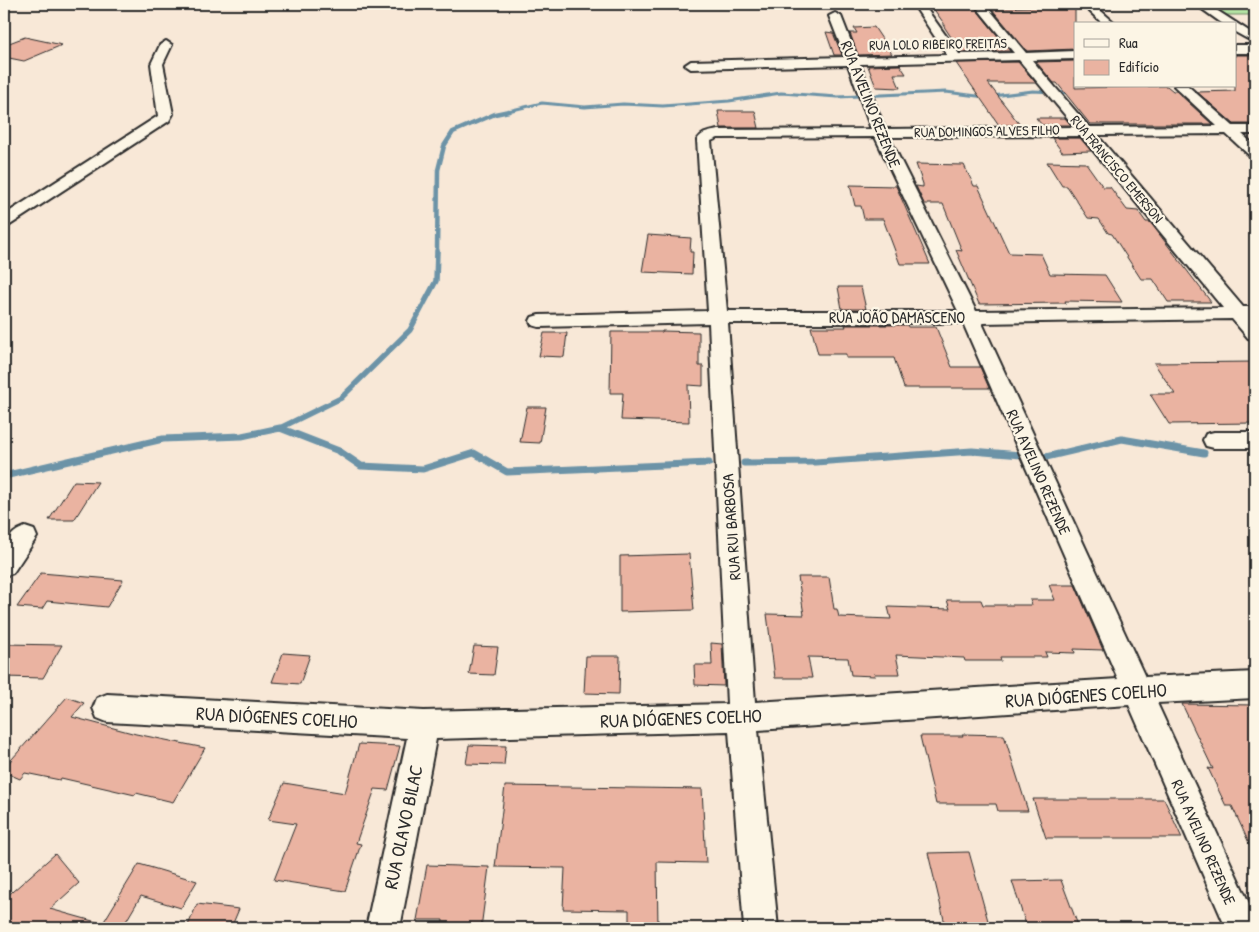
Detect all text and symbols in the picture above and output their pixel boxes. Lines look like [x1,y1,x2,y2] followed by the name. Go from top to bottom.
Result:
[1074,22,1236,88] legend
[1119,32,1138,53] text: Rua
[869,33,1008,54] street label: RUA LOLO RIBEIRO FREITAS
[836,37,906,171] street label: RUA AVELINO REZENDE
[1119,56,1159,77] text: Edifício
[1067,111,1168,226] street label: RUA FRANCISCO EMERSON
[914,120,1060,141] street label: RUA DOMINGOS ALVES FILHO
[829,306,965,328] street label: RUA JOÃO DAMASCENO
[1002,406,1076,538] street label: RUA AVELINO REZENDE
[716,473,746,581] street label: RUA RUI BARBOSA
[1004,676,1168,714] street label: RUA DIÓGENES COELHO
[196,700,358,734] street label: RUA DIÓGENES COELHO
[600,702,762,734] street label: RUA DIÓGENES COELHO
[377,763,429,891] street label: RUA OLAVO BILAC
[1167,776,1241,908] street label: RUA AVELINO REZENDE

